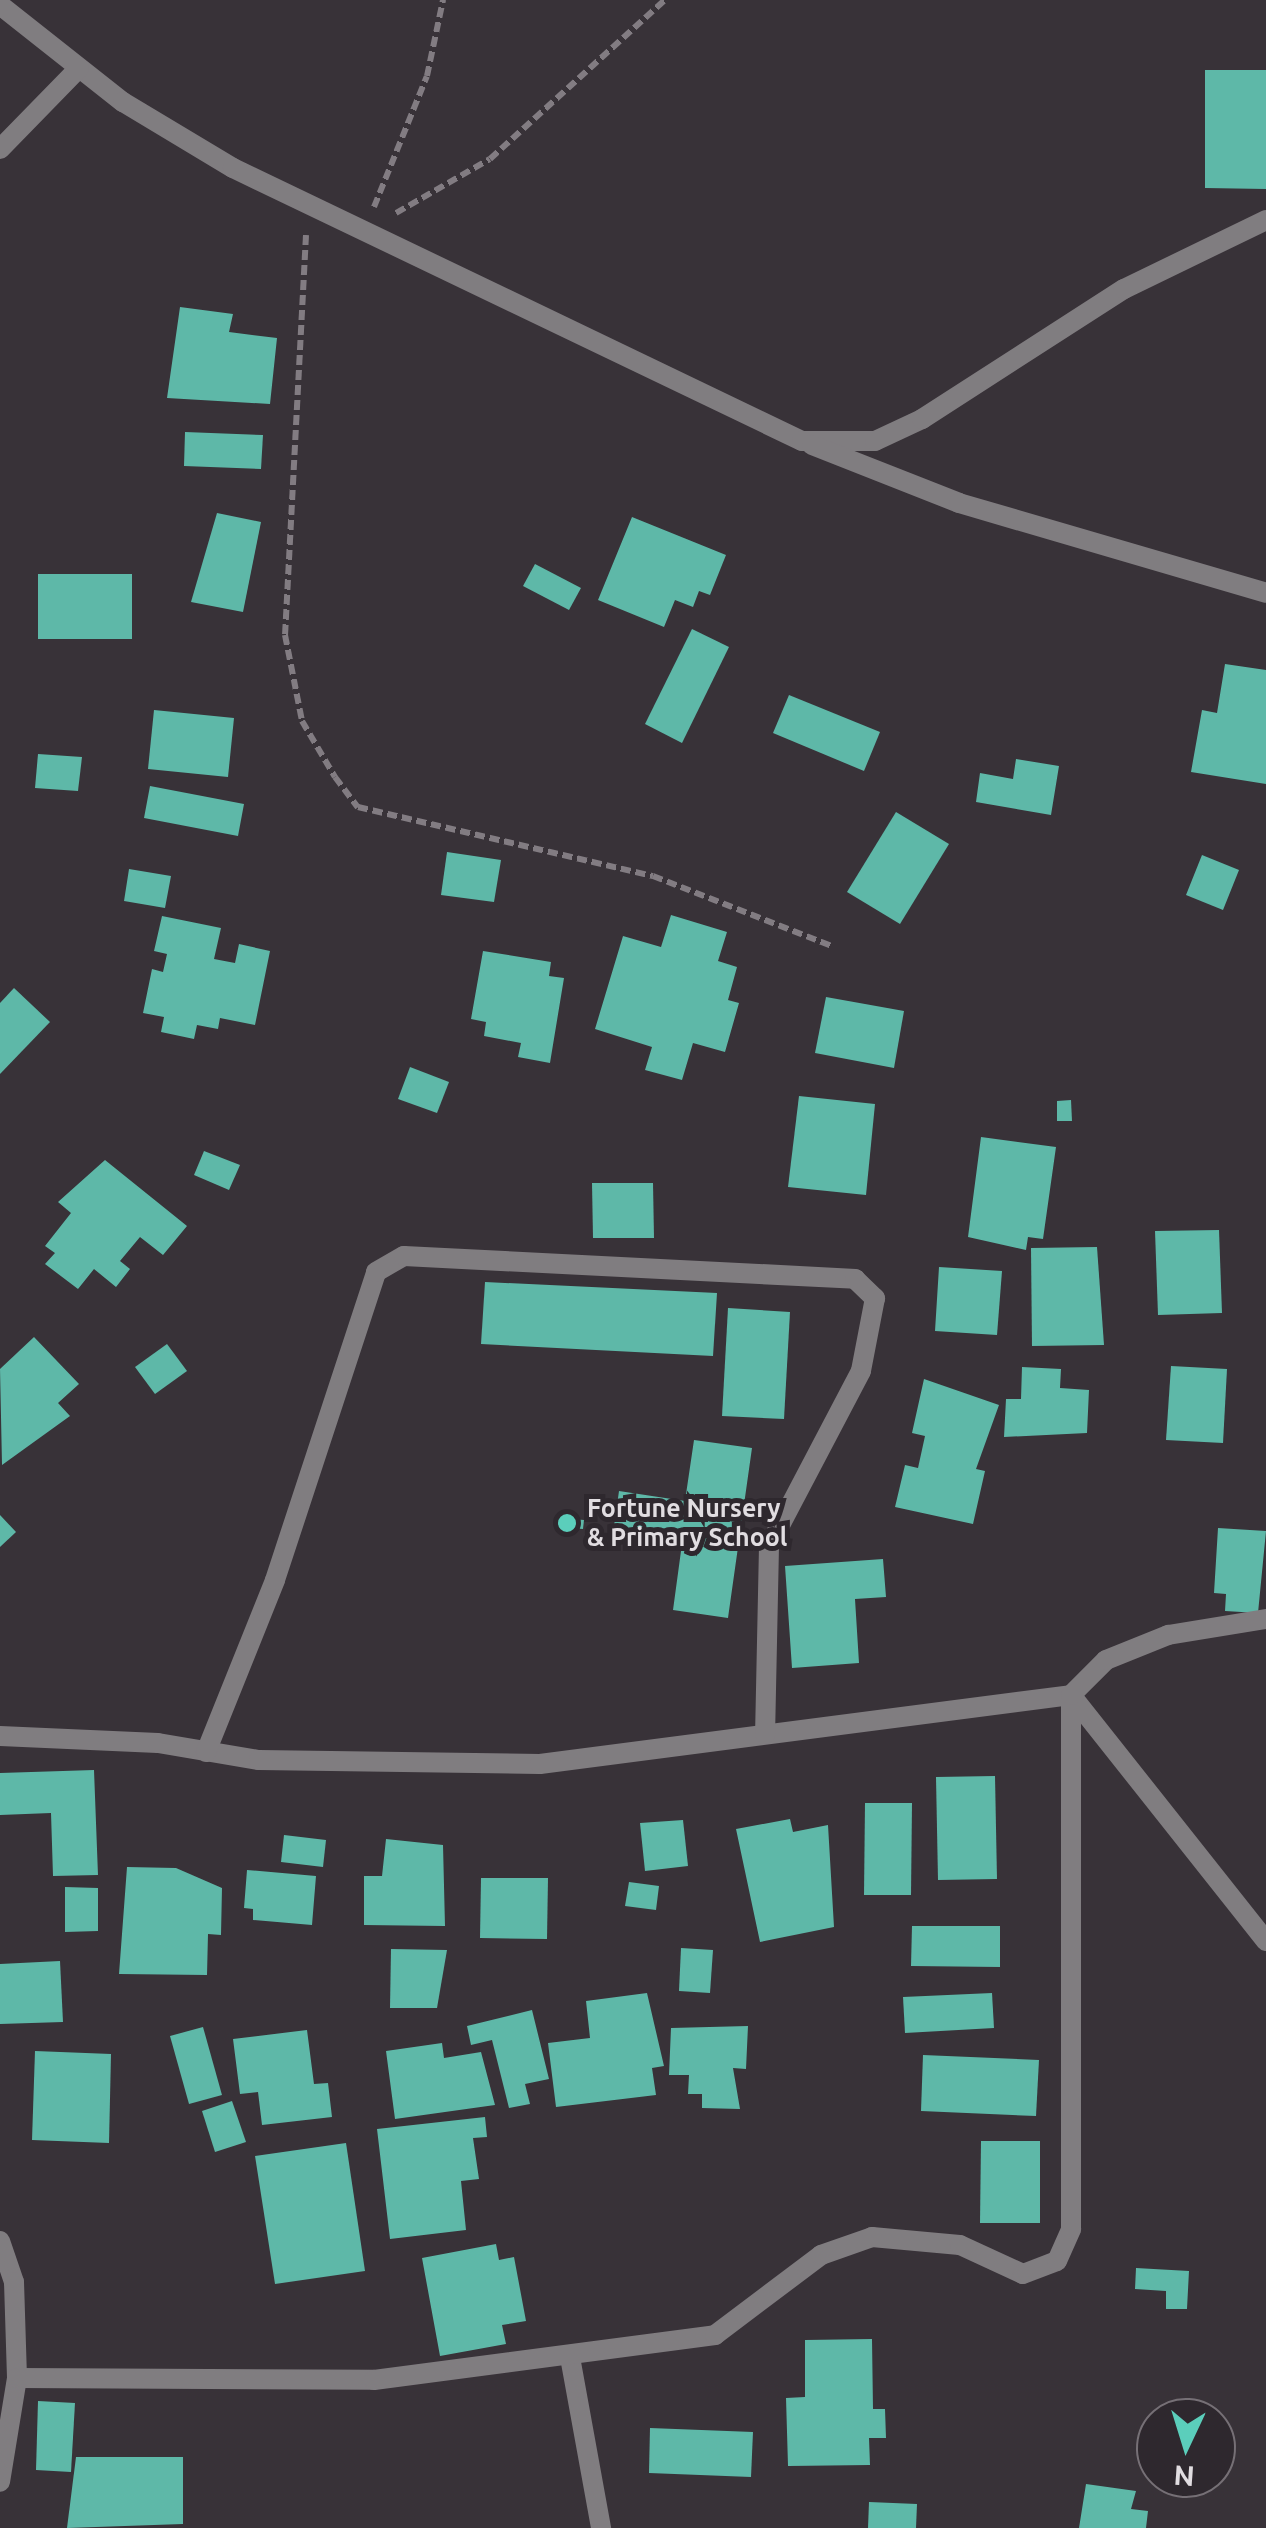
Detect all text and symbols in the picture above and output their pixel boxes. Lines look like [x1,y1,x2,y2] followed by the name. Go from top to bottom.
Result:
[587,1494,787,1553] place label: Fortune Nursery & Primary School
[556,1512,578,1534] marker: Fortune Nursery & Primary School
[1136,2398,1236,2498] north arrow
[1173,2460,1196,2493] text: N

